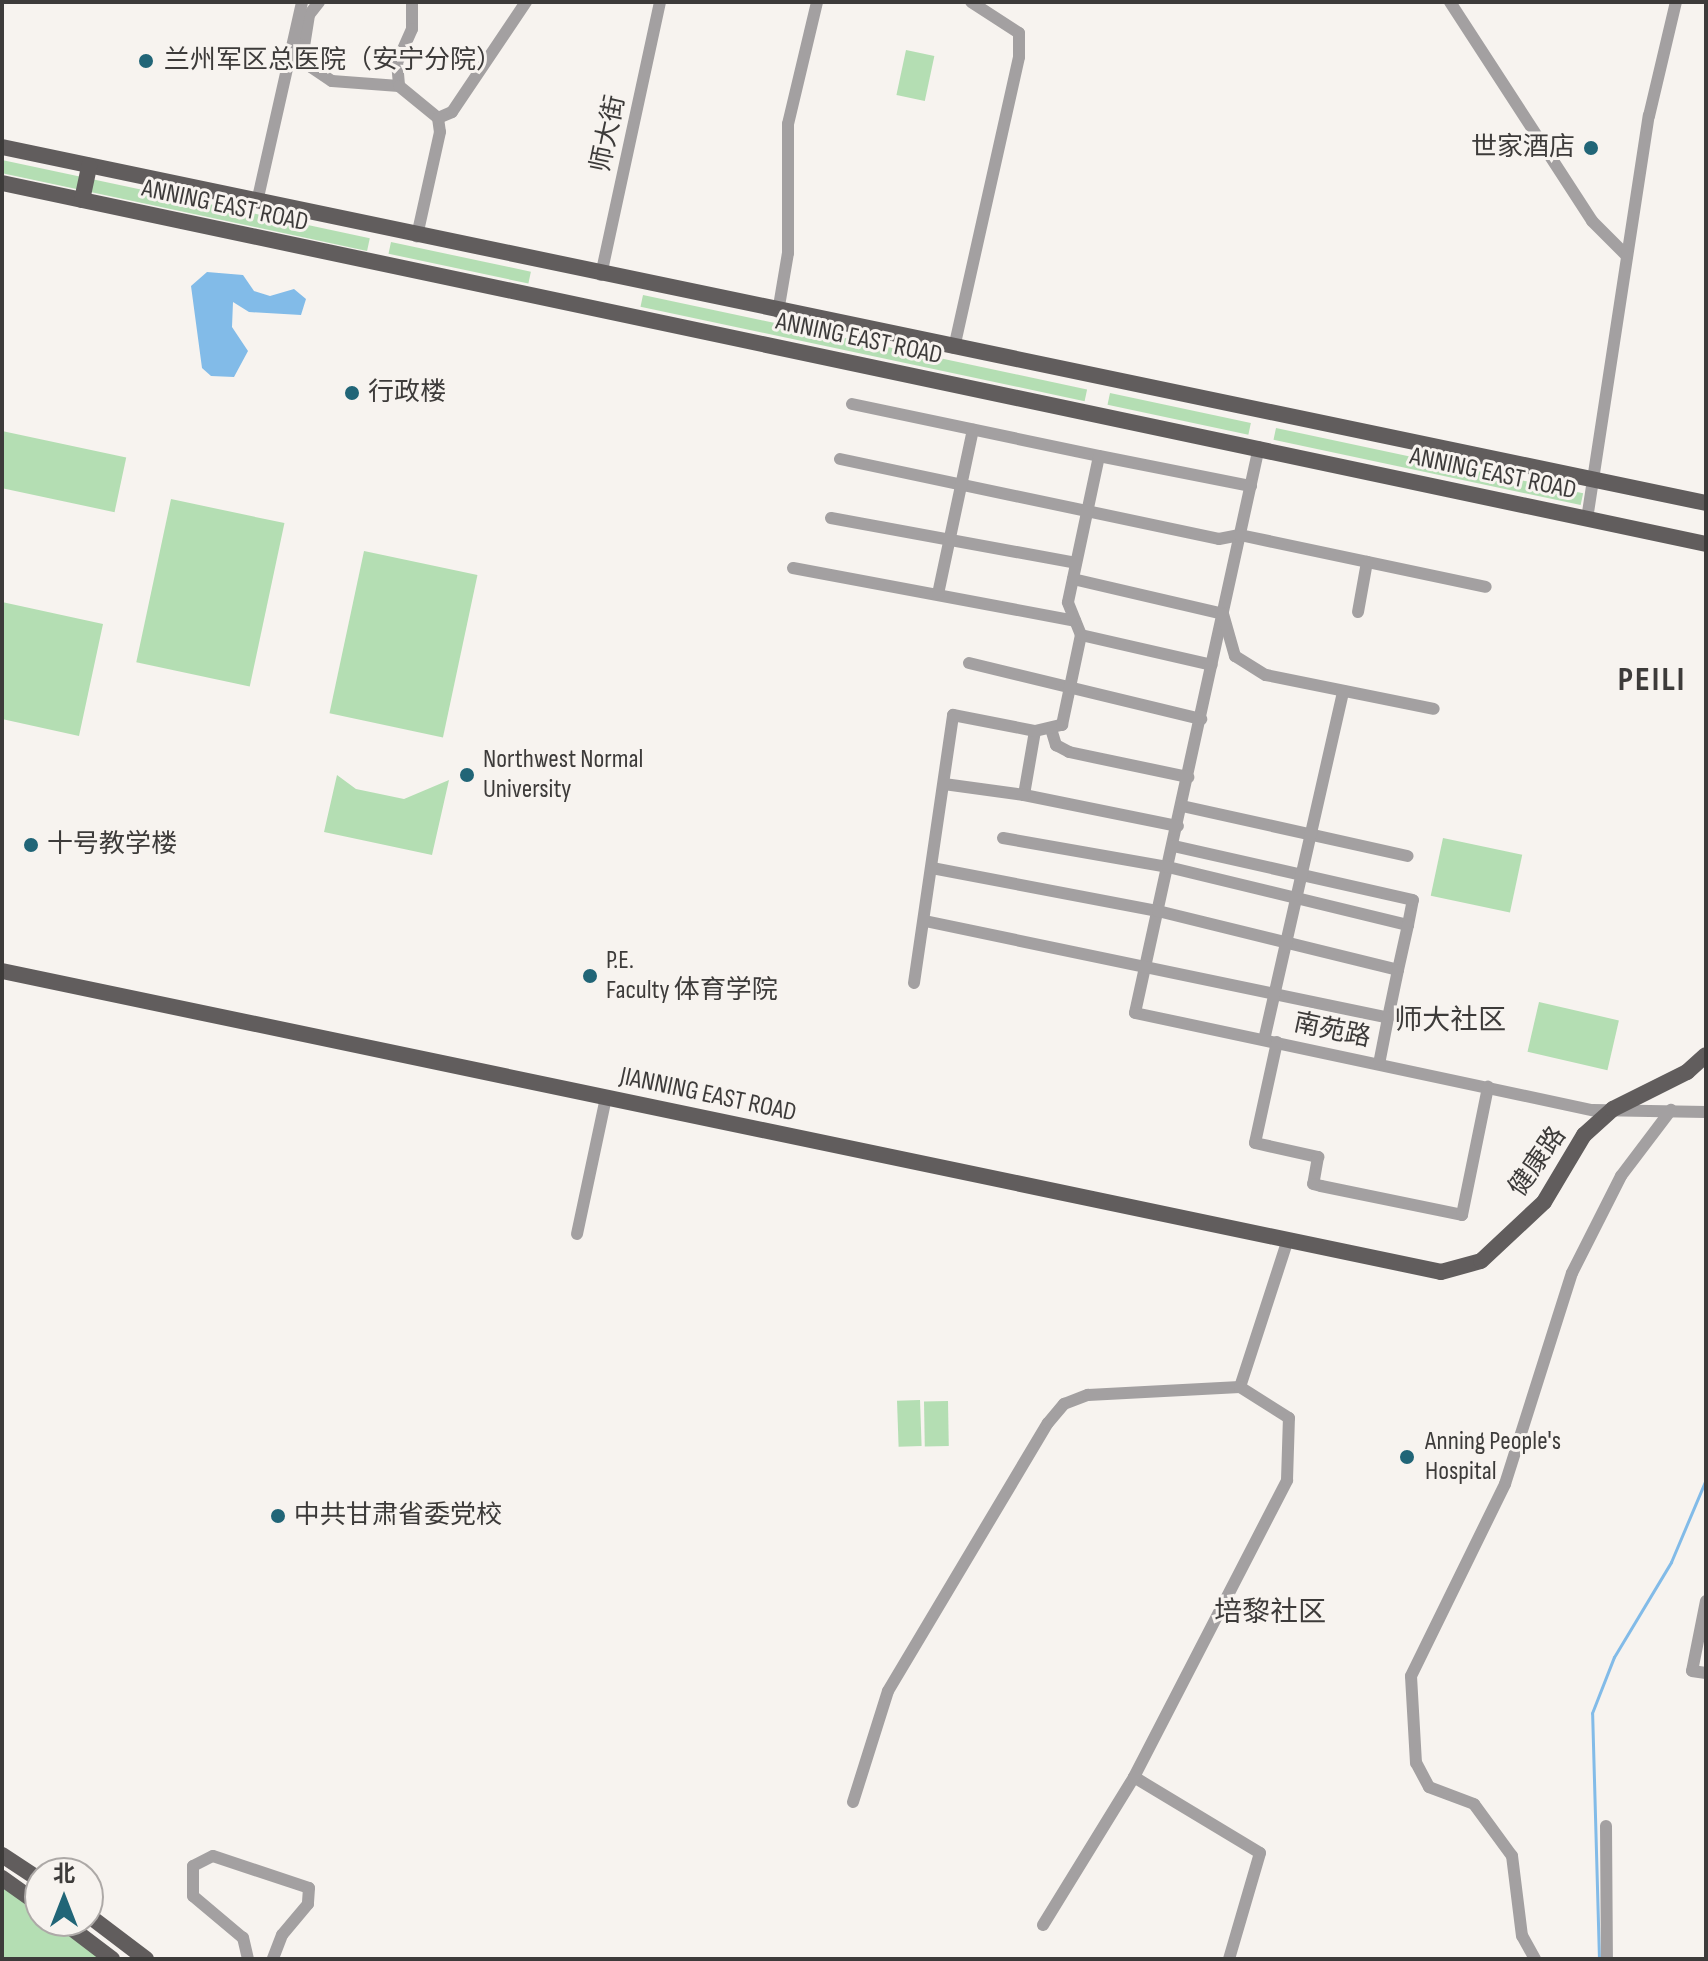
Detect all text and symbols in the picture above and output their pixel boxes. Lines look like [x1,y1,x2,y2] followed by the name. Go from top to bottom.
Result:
[164,45,502,77] place label: 兰州军区总医院（安宁分院）
[135,50,157,72] marker: 兰州军区总医院（安宁分院）
[586,93,632,175] street label: 师大街
[1471,132,1575,164] place label: 世家酒店
[1582,139,1600,157] marker: 世家酒店
[139,173,311,239] street label: ANNING EAST ROAD
[773,306,945,372] street label: ANNING EAST ROAD
[368,377,446,409] place label: 行政楼
[343,384,361,402] marker: 行政楼
[1407,441,1579,507] street label: ANNING EAST ROAD
[1618,660,1686,700] district label: PEILI
[483,744,643,806] place label: Northwest Normal University
[458,766,476,784] marker: Northwest Normal University
[47,829,177,861] place label: 十号教学楼
[22,836,40,854] marker: 十号教学楼
[606,945,778,1006] place label: P.E. Faculty 体育学院
[581,967,599,985] marker: P.E. Faculty 体育学院
[1394,1004,1506,1038] district label: 师大社区
[1291,1008,1373,1054] street label: 南苑路
[617,1061,799,1129] street label: JIANNING EAST ROAD
[1503,1121,1573,1203] street label: 健康路
[1425,1426,1561,1488] place label: Anning People's Hospital
[1396,1446,1418,1468] marker: Anning People's Hospital
[294,1500,502,1532] place label: 中共甘肃省委党校
[269,1507,287,1525] marker: 中共甘肃省委党校
[1214,1596,1326,1630] district label: 培黎社区
[24,1857,104,1937] north arrow
[53,1861,75,1888] text: 北

